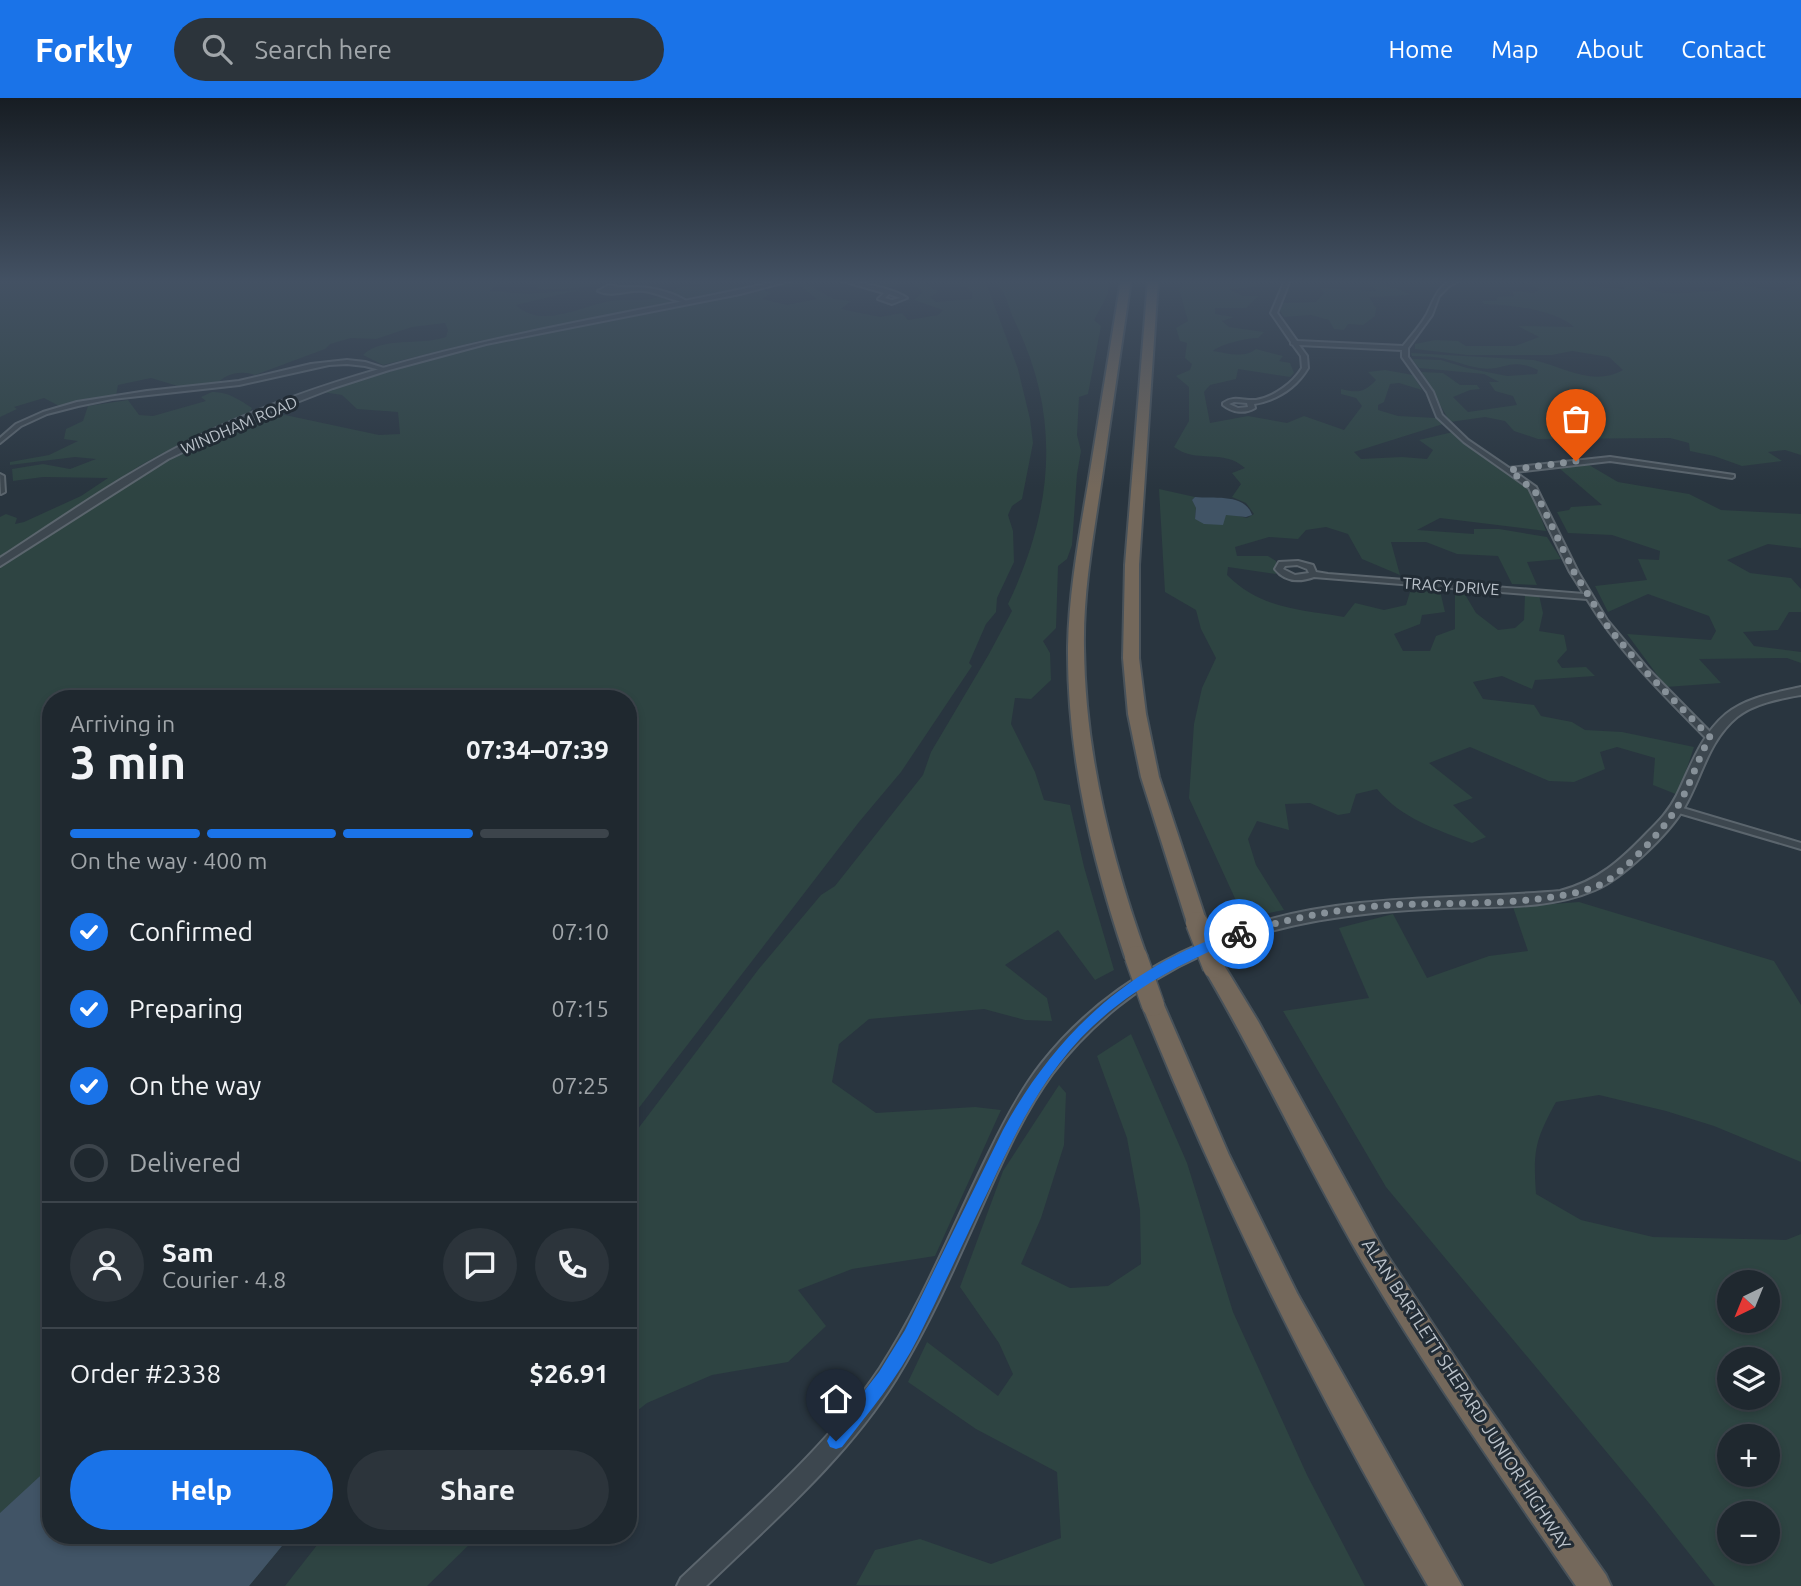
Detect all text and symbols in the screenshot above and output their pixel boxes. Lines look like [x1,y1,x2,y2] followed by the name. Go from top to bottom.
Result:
[174,18,664,81] search box
[198,30,236,68] icon: search
[35,31,132,68] text: Forkly
[254,35,392,64] text: Search here
[1388,36,1453,63] text: Home
[1491,36,1538,63] text: Map
[1576,36,1643,63] text: About
[1681,36,1766,63] text: Contact
[1546,389,1606,461] pin
[178,392,300,458] street label: WINDHAM ROAD
[1557,400,1595,438] icon: bag
[1402,574,1500,598] street label: TRACY DRIVE
[70,711,175,736] text: Arriving in
[466,735,609,764] text: 07:34–07:39
[70,736,186,788] text: 3 min
[70,848,267,873] text: On the way · 400 m
[1204,899,1274,969] courier
[70,913,108,951] icon: check
[1220,915,1258,953] icon: bike
[129,917,253,946] text: Confirmed
[551,919,609,944] text: 07:10
[70,990,108,1028] icon: check
[129,994,243,1023] text: Preparing
[551,996,609,1021] text: 07:15
[70,1067,108,1105] icon: check
[129,1071,261,1100] text: On the way
[551,1073,609,1098] text: 07:25
[129,1148,241,1177] text: Delivered
[70,1228,144,1302] button: person
[443,1228,517,1302] button: chat
[535,1228,609,1302] button: phone
[1359,1235,1576,1554] street label: ALAN BARTLETT SHEPARD JUNIOR HIGHWAY
[162,1238,214,1267] text: Sam
[162,1267,286,1292] text: Courier · 4.8
[1717,1270,1780,1334] north arrow
[1717,1270,1780,1564] map controls
[1717,1347,1780,1410] button: layers
[70,1359,221,1388] text: Order #2338
[529,1359,609,1388] text: $26.91
[806,1369,866,1441] pin
[817,1380,855,1418] icon: home
[1717,1424,1780,1487] button: +
[70,1450,333,1530] button: Help
[347,1450,609,1530] button: Share
[1717,1501,1780,1564] button: −

